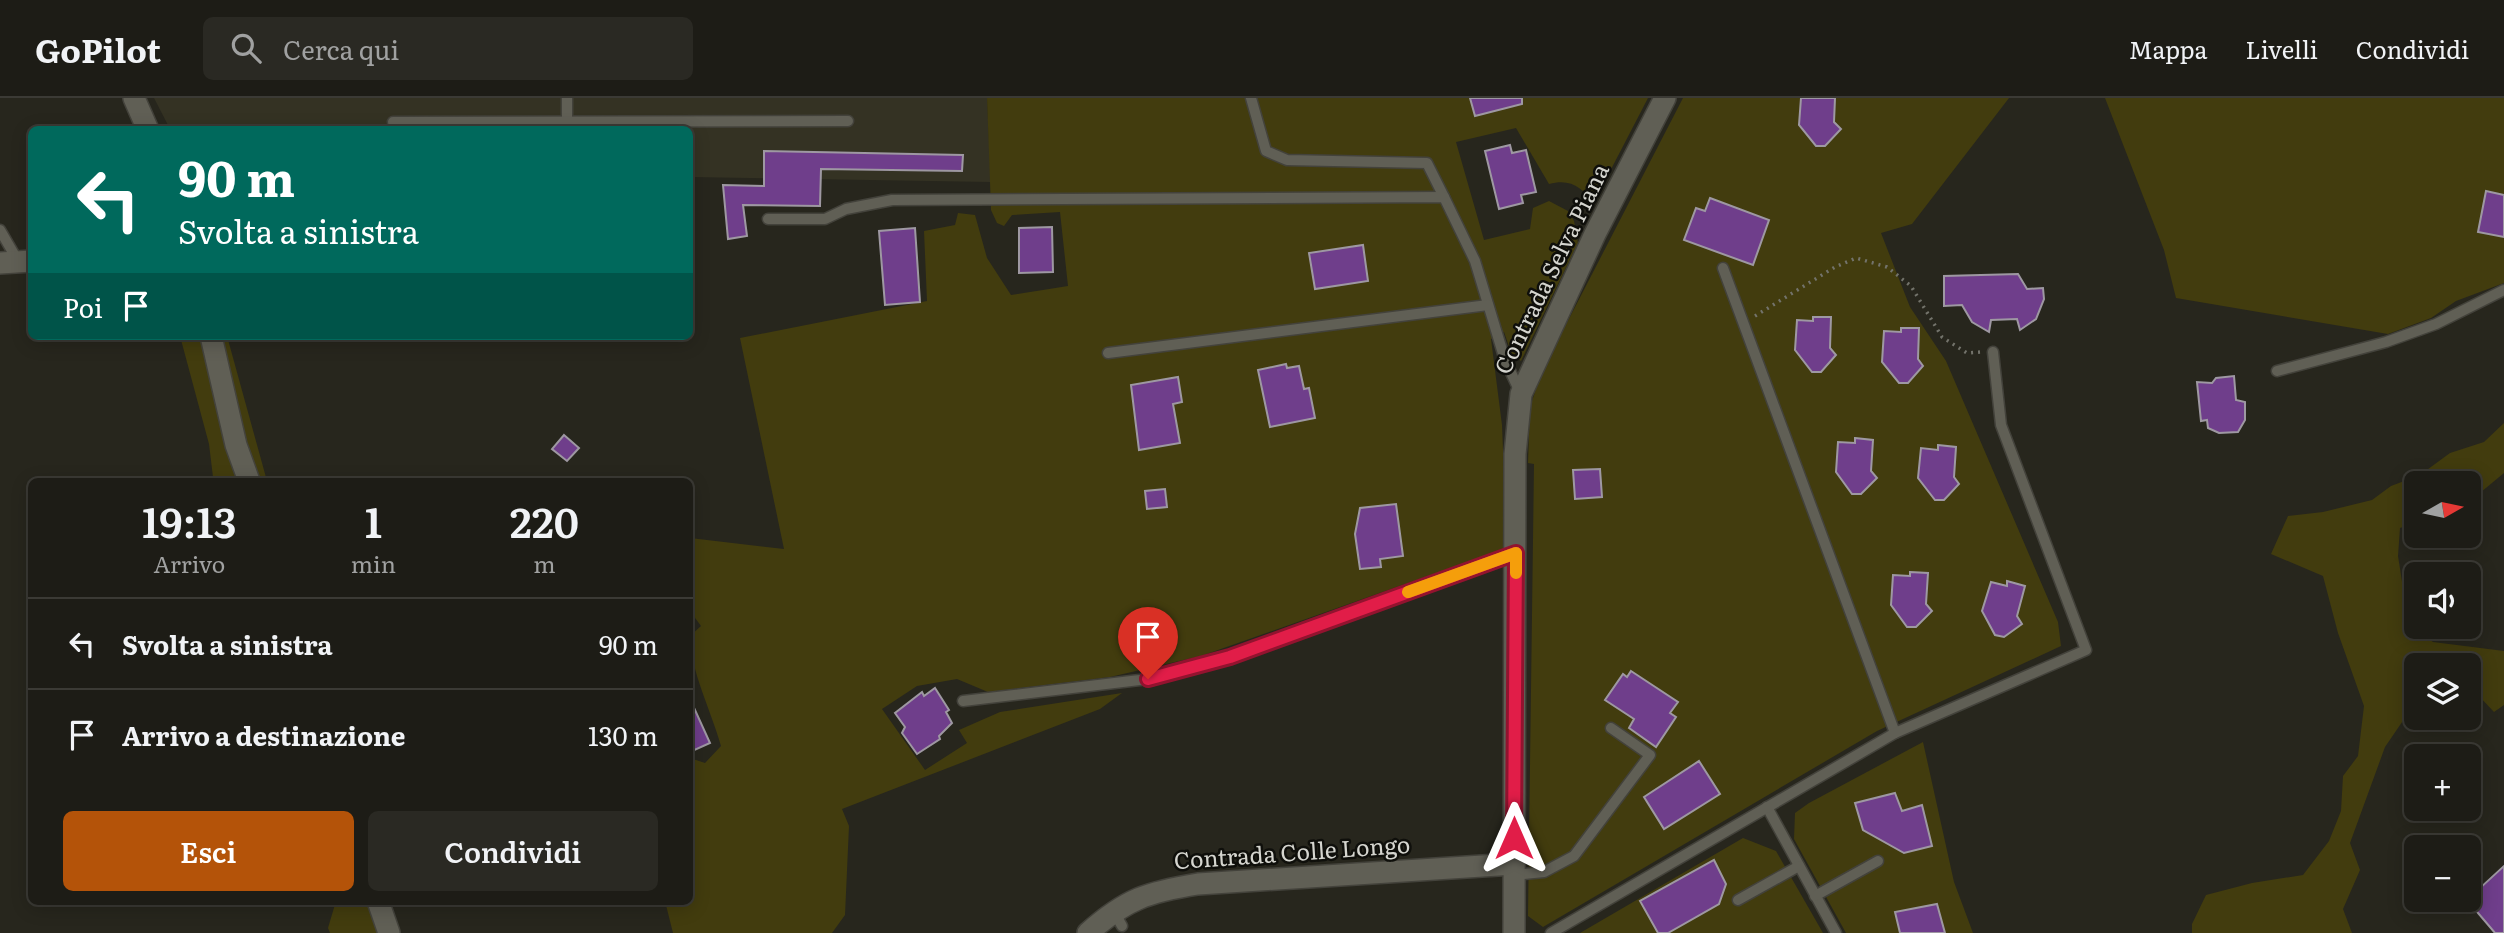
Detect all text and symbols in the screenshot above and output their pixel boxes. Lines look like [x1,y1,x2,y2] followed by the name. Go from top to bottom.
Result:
[203,17,693,80] search box
[35,24,161,73] text: GoPilot
[227,29,265,67] icon: search
[283,29,399,68] text: Cerca qui
[2129,31,2207,66] text: Mappa
[2245,31,2318,66] text: Livelli
[2356,31,2469,66] text: Condividi
[178,139,295,212] text: 90 m
[63,154,154,245] icon: left
[1484,156,1616,379] street label: Contrada Selva Piana
[178,206,419,254] text: Svolta a sinistra
[63,287,103,326] text: Poi
[117,287,155,325] icon: arrive
[2404,471,2482,548] north arrow
[2404,471,2481,912] map controls
[142,489,237,551] text: 19:13
[365,489,382,551] text: 1
[510,489,579,551] text: 220
[153,546,225,580] text: Arrivo
[351,546,396,580] text: min
[533,546,556,580] text: m
[2404,562,2481,639] button: sound
[1118,607,1178,679] pin
[1129,618,1167,656] icon: arrive
[122,624,333,663] text: Svolta a sinistra
[599,624,658,663] text: 90 m
[63,625,101,663] icon: left
[2404,653,2481,730] button: layers
[122,715,406,754] text: Arrivo a destinazione
[588,715,658,754] text: 130 m
[63,716,101,754] icon: arrive
[2404,744,2481,821] button: +
[1477,801,1551,875] position arrow
[63,811,354,891] button: Esci
[368,811,658,891] button: Condividi
[1173,826,1411,876] street label: Contrada Colle Longo
[2404,835,2481,912] button: −

